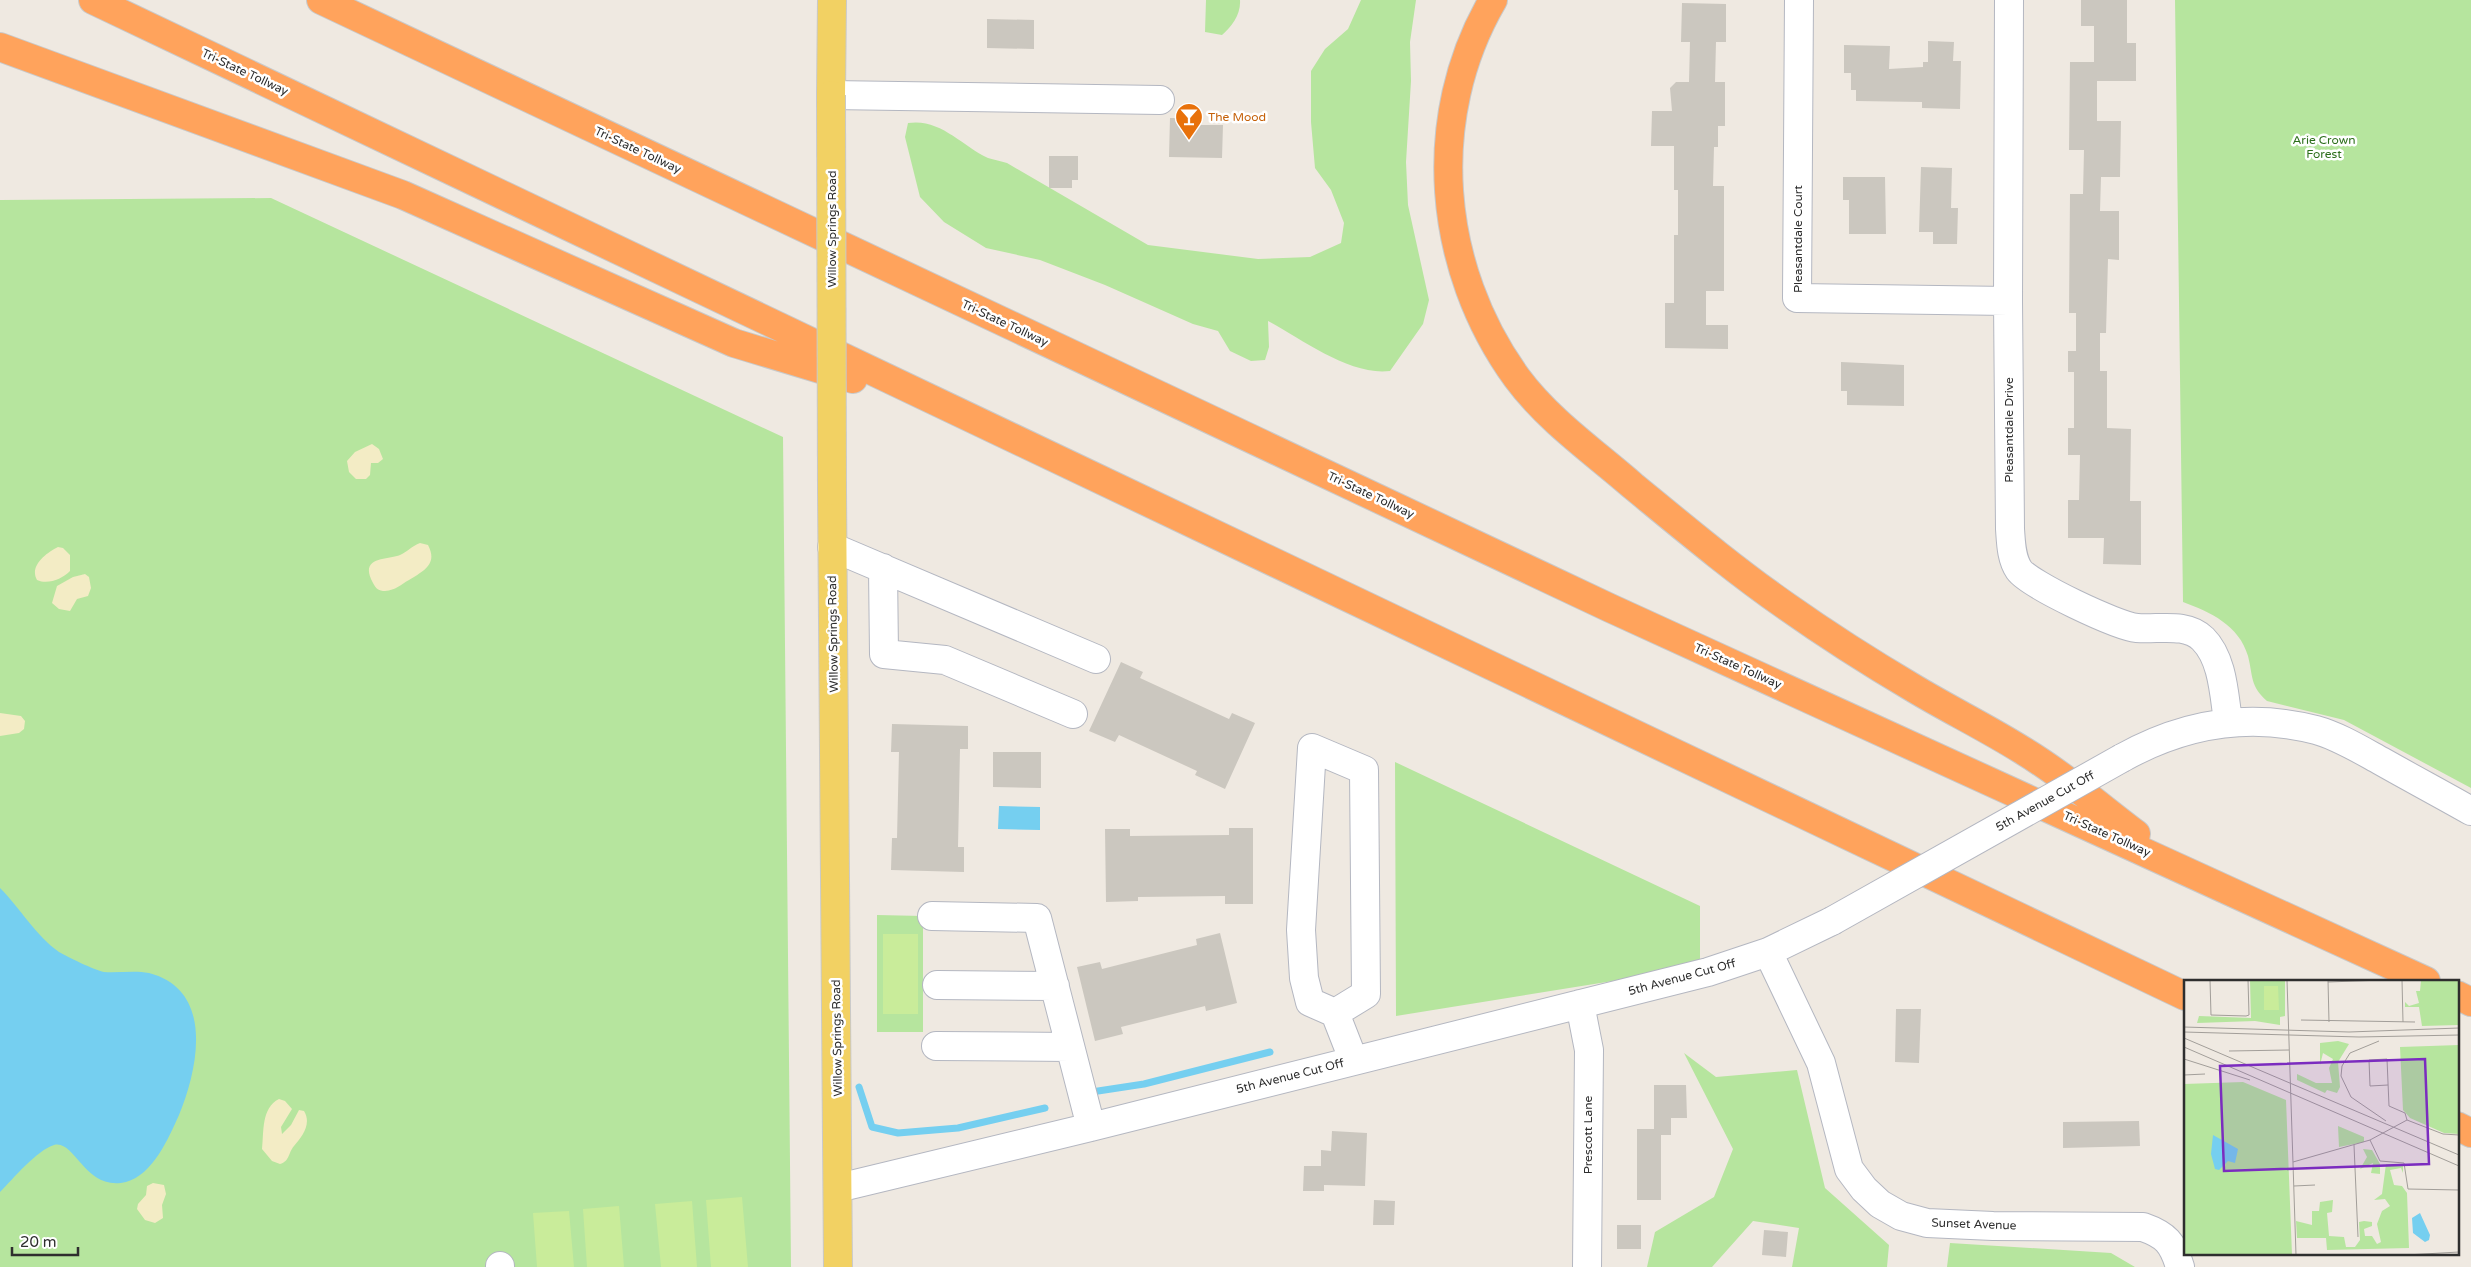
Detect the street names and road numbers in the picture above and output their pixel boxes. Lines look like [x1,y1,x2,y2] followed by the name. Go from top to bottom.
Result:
[199,46,291,98] street label: Tri-State Tollway
[592,124,684,176] street label: Tri-State Tollway
[825,170,839,288] street label: Willow Springs Road
[1791,185,1805,293] street label: Pleasantdale Court
[959,297,1051,349] street label: Tri-State Tollway
[2002,377,2016,483] street label: Pleasantdale Drive
[1325,469,1417,521] street label: Tri-State Tollway
[825,575,841,693] street label: Willow Springs Road
[1692,641,1784,692] street label: Tri-State Tollway
[1993,768,2097,834] street label: 5th Avenue Cut Off
[2061,809,2153,860] street label: Tri-State Tollway
[1627,956,1738,998] street label: 5th Avenue Cut Off
[829,979,845,1097] street label: Willow Springs Road
[1235,1056,1346,1096] street label: 5th Avenue Cut Off
[1581,1096,1595,1174] street label: Prescott Lane
[1931,1216,2017,1232] street label: Sunset Avenue

